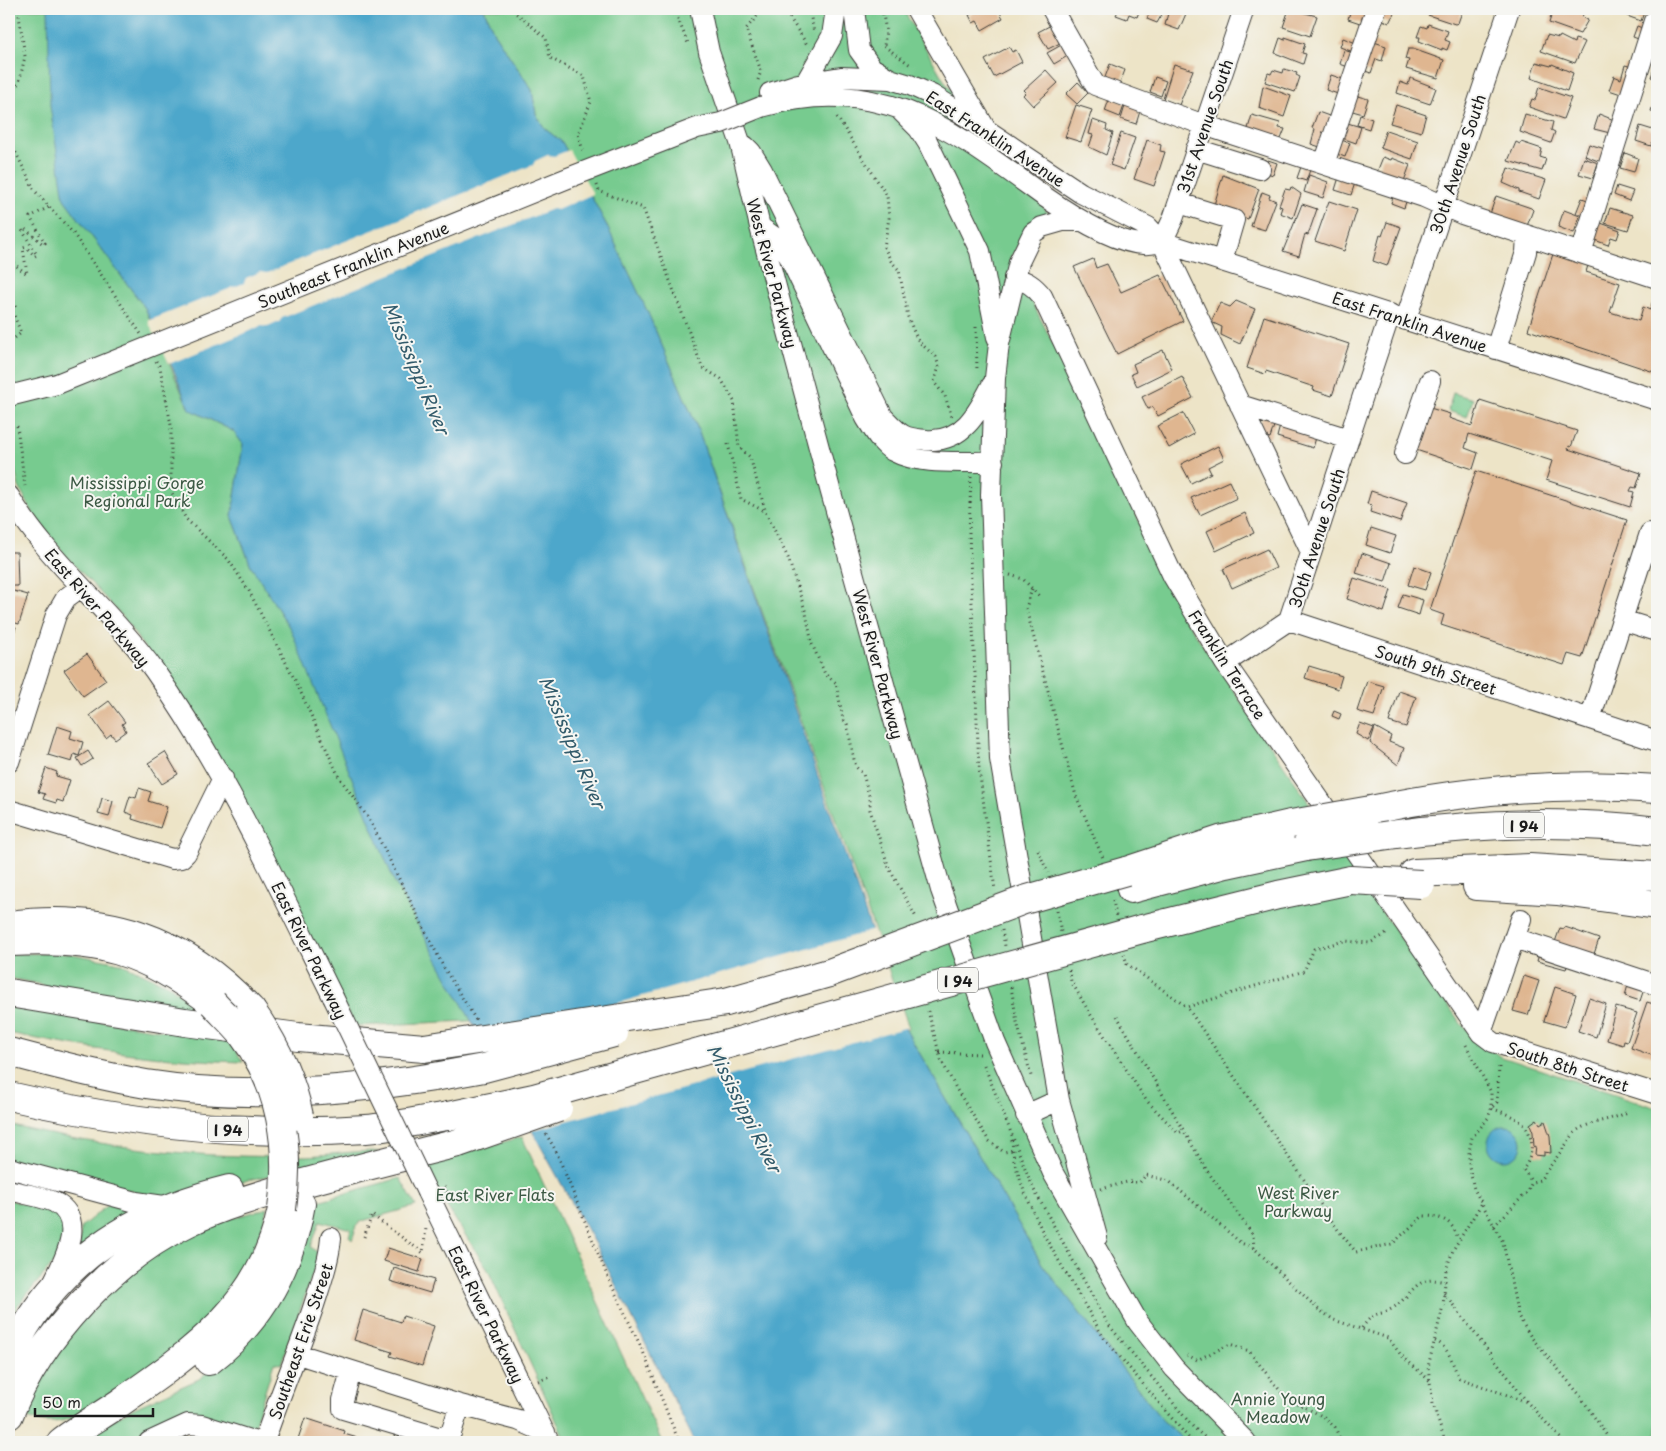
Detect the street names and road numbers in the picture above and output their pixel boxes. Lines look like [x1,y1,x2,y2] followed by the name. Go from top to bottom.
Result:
[1170,55,1238,197] street label: 31st Avenue South
[922,84,1070,192] street label: East Franklin Avenue
[1423,91,1491,237] street label: 30th Avenue South
[741,195,805,351] street label: West River Parkway
[254,215,452,313] street label: Southeast Franklin Avenue
[1330,285,1491,357] street label: East Franklin Avenue
[1282,465,1350,611] street label: 30th Avenue South
[40,542,156,672] street label: East River Parkway
[847,586,911,742] street label: West River Parkway
[1183,604,1273,724] street label: Franklin Terrace
[1372,638,1500,700] street label: South 9th Street
[1504,812,1544,838] road number: I 94
[266,877,354,1023] street label: East River Parkway
[938,968,978,992] road number: I 94
[1504,1035,1633,1097] street label: South 8th Street
[208,1116,248,1142] road number: I 94
[443,1241,531,1387] street label: East River Parkway
[262,1259,338,1422] street label: Southeast Erie Street

